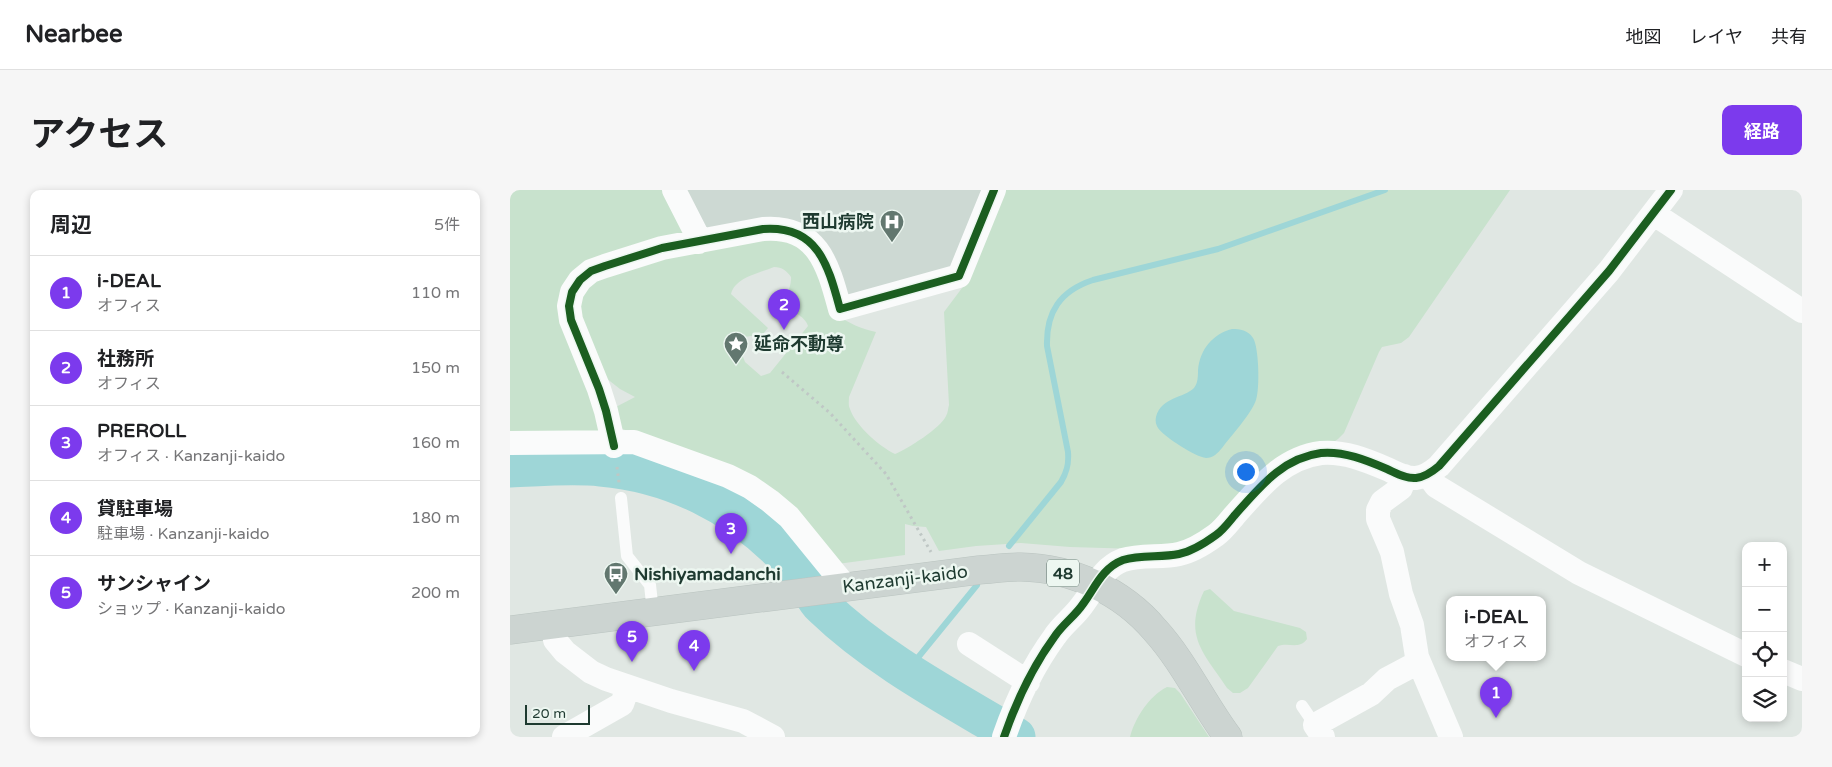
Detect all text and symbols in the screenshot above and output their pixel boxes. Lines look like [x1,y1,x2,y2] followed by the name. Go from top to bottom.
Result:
[25,20,123,49] text: Nearbee
[1626,26,1662,48] text: 地図
[1690,26,1743,48] text: レイヤ
[1771,26,1807,48] text: 共有
[1722,105,1802,155] button: 経路
[30,114,168,156] text: アクセス
[879,209,905,243] hospital icon: 西山病院
[802,211,874,233] place label: 西山病院
[50,213,92,238] text: 周辺
[434,215,460,235] text: 5件
[97,270,161,292] text: i-DEAL
[61,283,71,303] text: 1
[411,283,460,303] text: 110 m
[768,289,800,330] pin: 2
[97,296,161,316] text: オフィス
[723,331,749,365] place icon: 延命不動尊
[754,333,844,355] place label: 延命不動尊
[97,348,154,370] text: 社務所
[61,358,71,378] text: 2
[411,358,460,378] text: 150 m
[97,374,161,394] text: オフィス
[97,420,186,442] text: PREROLL
[61,433,71,453] text: 3
[411,433,460,453] text: 160 m
[97,446,285,466] text: オフィス · Kanzanji-kaido
[1233,459,1259,485] your location
[97,498,173,520] text: 貸駐車場
[61,508,71,528] text: 4
[411,508,460,528] text: 180 m
[715,513,747,554] pin: 3
[97,524,270,544] text: 駐車場 · Kanzanji-kaido
[1742,542,1787,722] map controls
[1742,542,1787,587] button: +
[1047,559,1079,586] road number: 48
[841,560,969,598] street label: Kanzanji-kaido
[603,561,629,595] bus stop icon: Nishiyamadanchi
[634,563,781,585] place label: Nishiyamadanchi
[97,573,211,595] text: サンシャイン
[61,583,71,603] text: 5
[411,583,460,603] text: 200 m
[1742,587,1787,632] button: −
[1446,596,1546,661] popup
[97,599,286,619] text: ショップ · Kanzanji-kaido
[1464,606,1528,628] text: i-DEAL
[616,621,648,662] pin: 5
[678,630,710,671] pin: 4
[1464,632,1528,652] text: オフィス
[1742,632,1787,677] button: locate
[1480,677,1512,718] pin: 1
[1742,677,1787,722] button: layers
[525,702,590,725] scale bar
[532,705,566,722] text: 20 m

